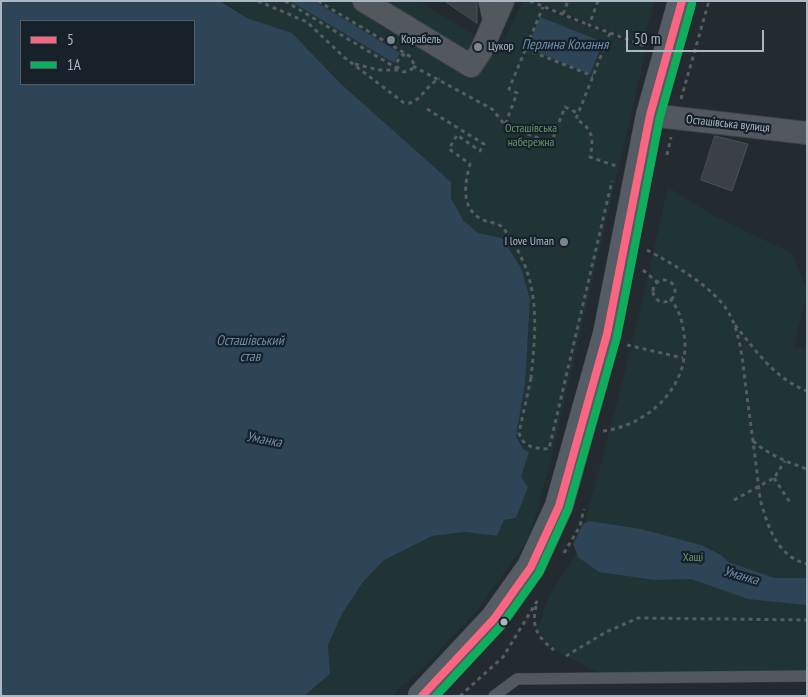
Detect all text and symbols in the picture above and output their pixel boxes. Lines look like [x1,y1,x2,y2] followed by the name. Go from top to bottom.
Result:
[20,20,195,85] legend
[628,20,766,52] scale bar
[634,29,660,48] text: 50 m
[67,30,74,49] text: 5
[401,33,441,47] place label: Корабель
[385,34,397,46] marker: Корабель
[522,37,608,53] water label: Перлина Кохання
[488,40,514,54] place label: Цукор
[472,41,484,53] marker: Цукор
[67,55,81,74] text: 1А
[685,112,771,136] street label: Осташівська вулиця
[505,122,557,150] park label: Осташівська набережна
[505,235,554,249] place label: I love Uman
[558,236,570,248] marker: I love Uman
[216,333,284,366] water label: Осташівський став
[245,429,283,451] water label: Уманка
[683,551,703,565] park label: Хащі
[722,563,760,589] water label: Уманка
[499,617,509,627] unlabelled marker

